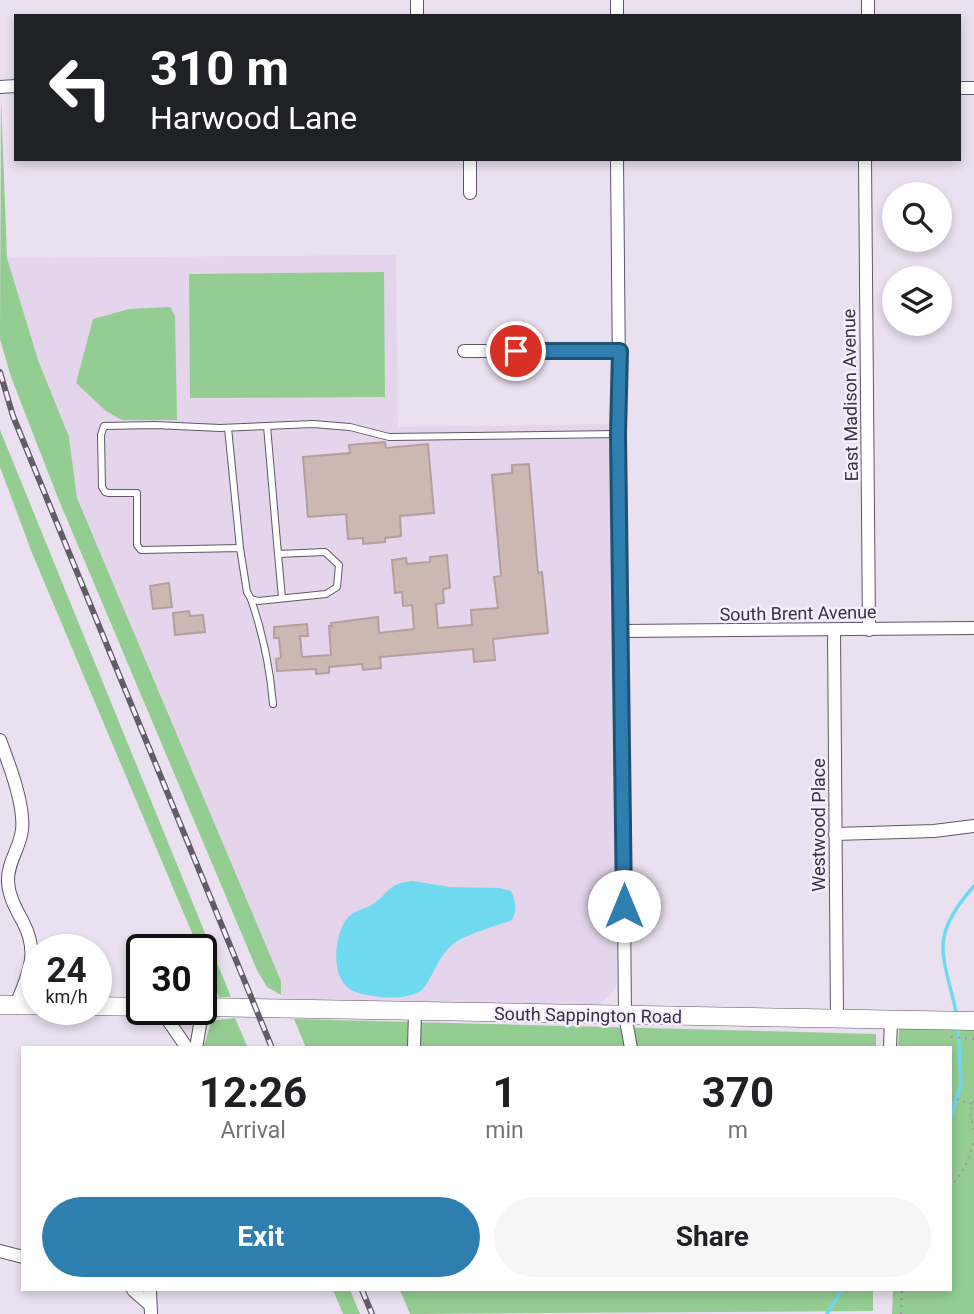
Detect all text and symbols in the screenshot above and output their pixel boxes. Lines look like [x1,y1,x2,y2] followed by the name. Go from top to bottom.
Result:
[150,40,289,97] text: 310 m
[35,42,126,133] icon: left
[150,99,357,137] text: Harwood Lane
[882,182,952,336] map controls
[882,182,952,252] button: search
[882,266,952,336] button: layers
[838,309,862,481] street label: East Madison Avenue
[486,321,546,381] pin
[497,332,535,370] icon: arrive
[719,601,877,625] street label: South Brent Avenue
[808,758,829,892] street label: Westwood Place
[587,869,661,943] position arrow
[126,934,217,1025] speed limit sign: 30
[46,950,87,991] text: 24
[45,986,88,1007] text: km/h
[494,1003,682,1027] street label: South Sappington Road
[199,1068,307,1117] text: 12:26
[492,1068,517,1117] text: 1
[702,1068,774,1117] text: 370
[220,1117,286,1144] text: Arrival
[485,1117,524,1144] text: min
[728,1117,748,1144] text: m
[42,1197,480,1277] button: Exit
[494,1197,931,1277] button: Share

